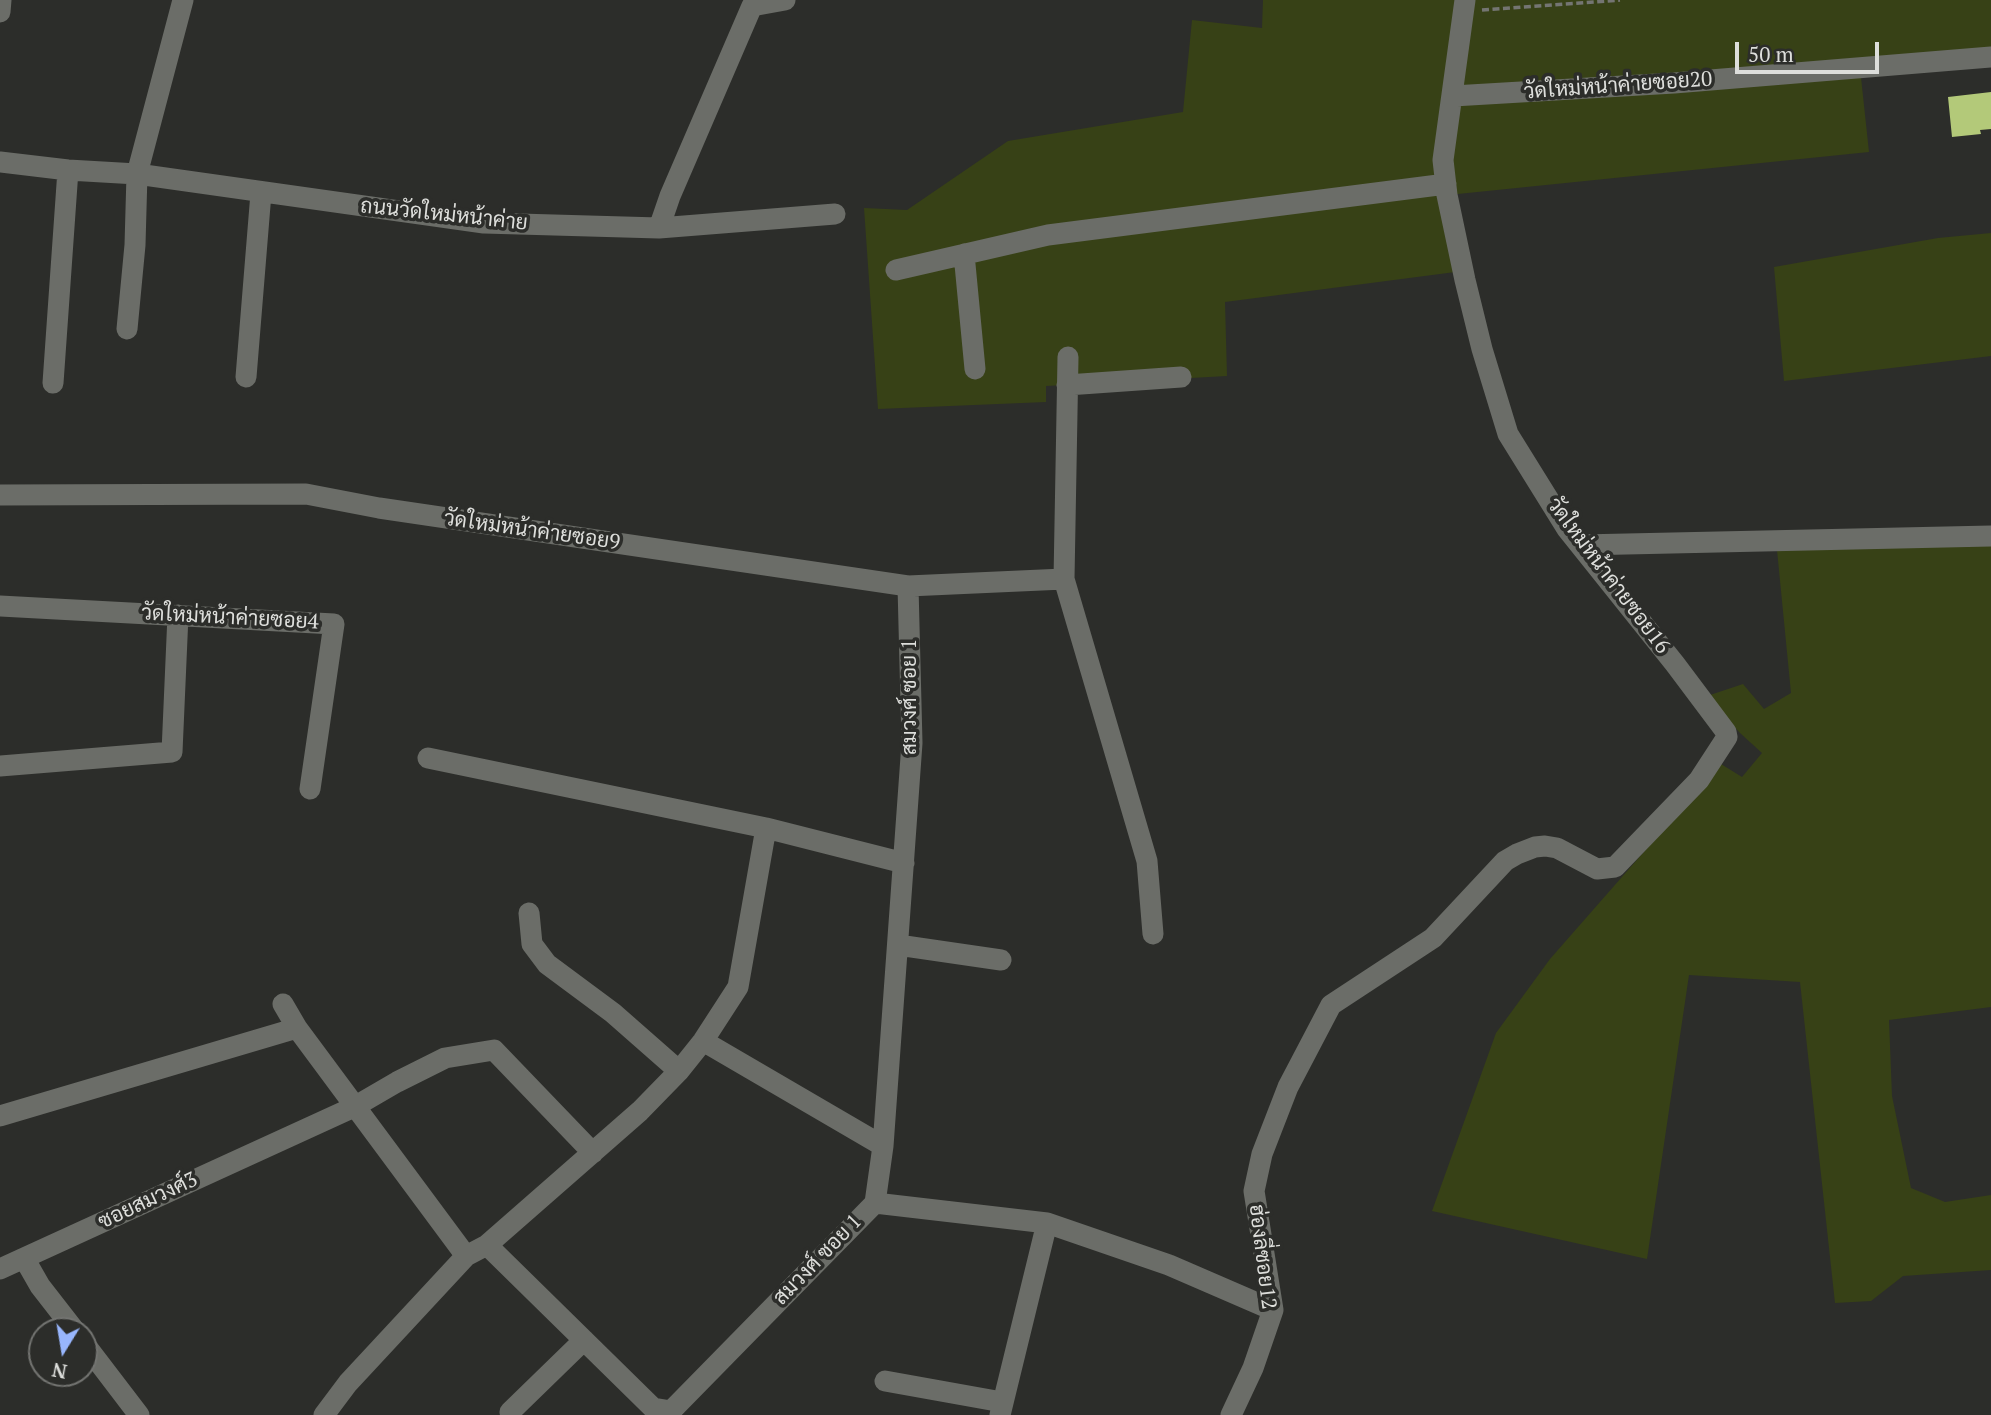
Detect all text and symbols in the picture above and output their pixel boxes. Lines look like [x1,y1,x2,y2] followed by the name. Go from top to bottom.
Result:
[1739,28,1882,72] scale bar
[1748,40,1794,68] text: 50 m
[1523,67,1713,105] street label: วัดใหม่หน้าค่ายซอย20
[359,194,529,236] street label: ถนนวัดใหม่หน้าค่าย
[1541,493,1675,659] street label: วัดใหม่หน้าค่ายซอย16
[442,506,622,556] street label: วัดใหม่หน้าค่ายซอย9
[141,601,319,635] street label: วัดใหม่หน้าค่ายซอย4
[897,639,923,755] street label: สมวงศ์ ซอย 1
[94,1167,202,1235] street label: ซอยสมวงศ์3
[1243,1203,1281,1311] street label: ฮ่องลี่ซอย12
[768,1209,868,1311] street label: สมวงศ์ ซอย 1
[28,1317,98,1387] north arrow
[50,1357,69,1385] text: N

